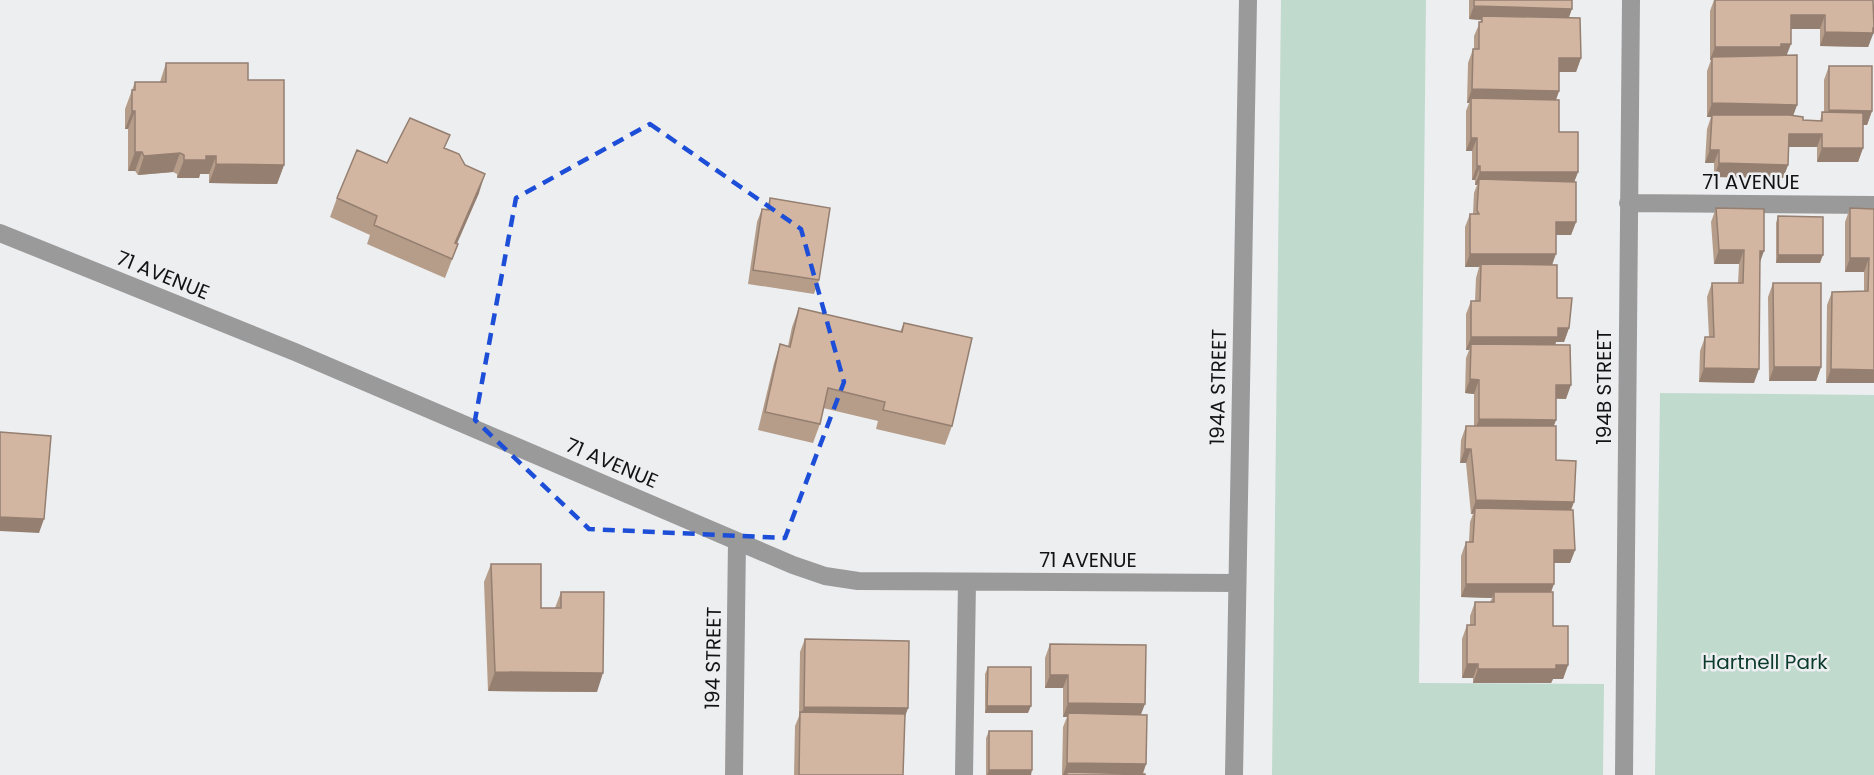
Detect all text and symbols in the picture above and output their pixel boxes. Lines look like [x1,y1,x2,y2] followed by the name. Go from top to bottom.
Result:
[1702,168,1800,196] street label: 71 AVENUE
[112,244,214,306] street label: 71 AVENUE
[1203,328,1233,445] street label: 194A STREET
[1590,329,1618,445] street label: 194B STREET
[562,431,662,495] street label: 71 AVENUE
[1039,546,1137,574] street label: 71 AVENUE
[698,606,728,710] street label: 194 STREET
[1702,648,1828,676] park label: Hartnell Park

